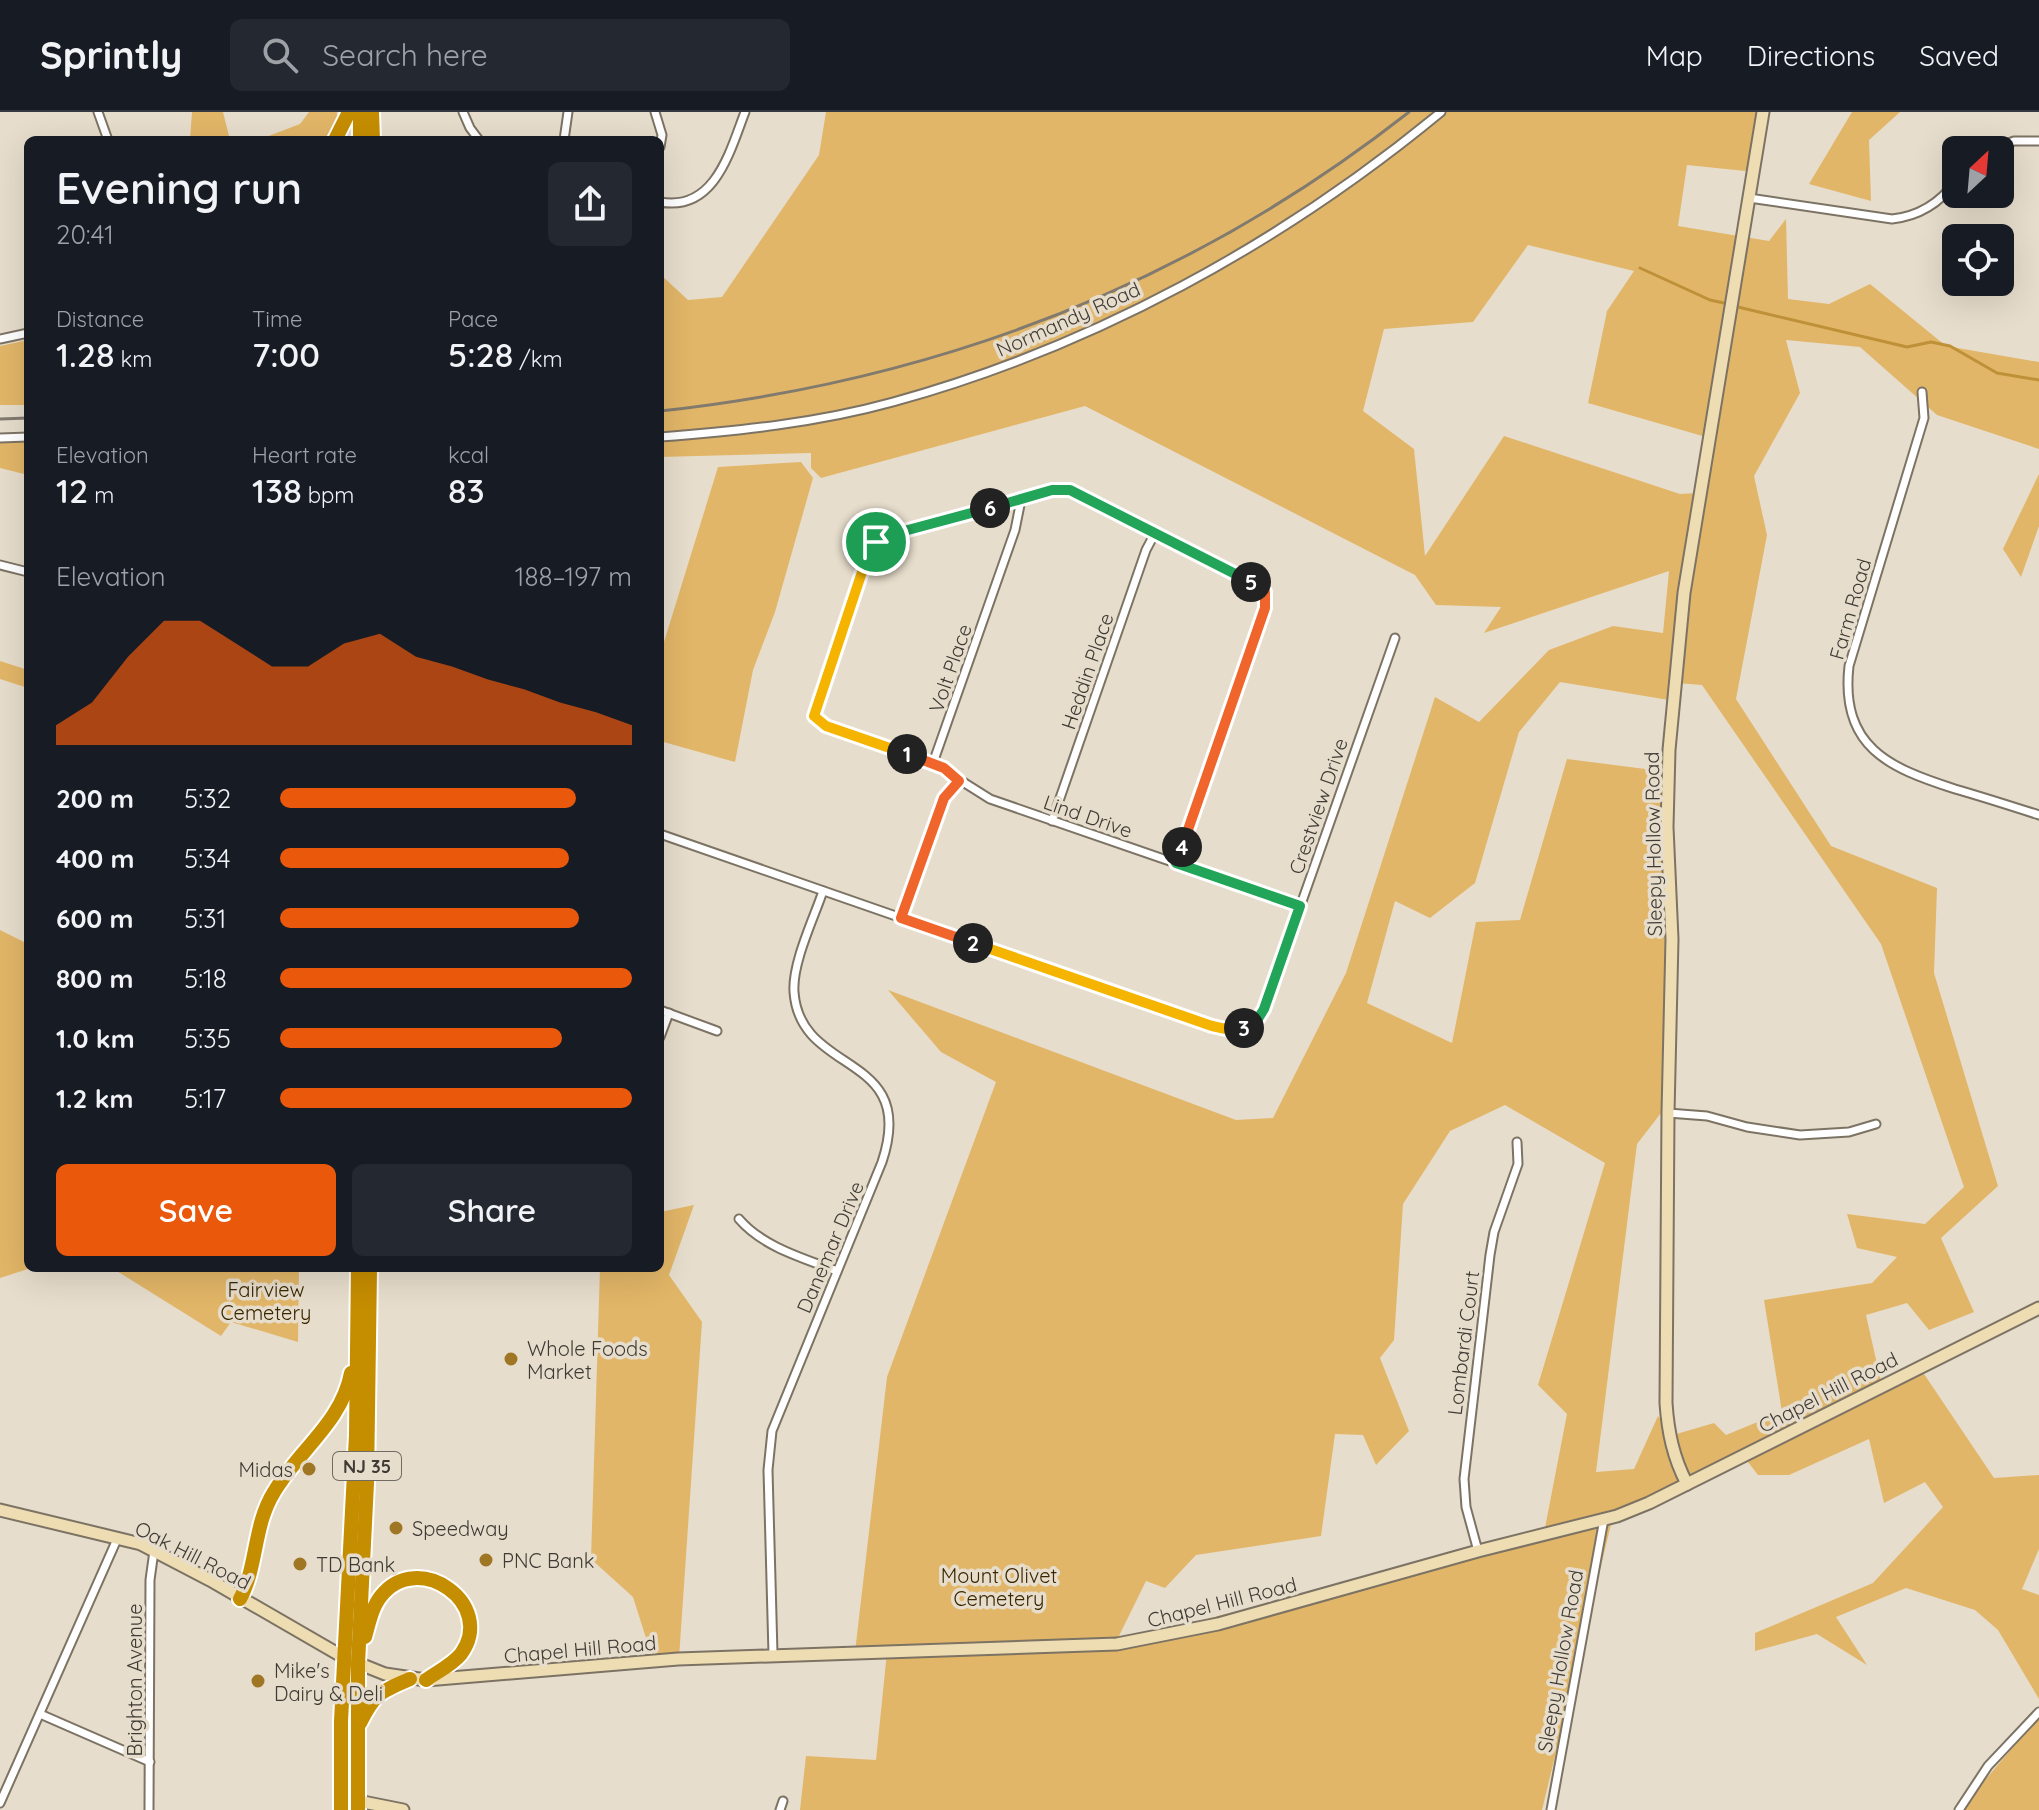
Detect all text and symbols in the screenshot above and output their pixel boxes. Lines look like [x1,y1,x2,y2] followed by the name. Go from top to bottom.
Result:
[230,19,790,91] search box
[40,31,182,79] text: Sprintly
[258,33,302,77] icon: search
[322,36,488,74] text: Search here
[1646,38,1703,73] text: Map
[1747,38,1875,73] text: Directions
[1919,38,1999,73] text: Saved
[1942,136,2014,208] north arrow
[1942,136,2014,296] map controls
[56,160,302,215] text: Evening run
[548,162,632,246] button: share
[56,218,114,251] text: 20:41
[1942,224,2014,296] button: locate
[992,276,1144,362] street label: Normandy Road
[56,305,144,333] text: Distance
[252,305,303,333] text: Time
[448,305,498,333] text: Pace
[56,333,114,376] text: 1.28
[252,333,320,376] text: 7:00
[448,333,513,376] text: 5:28
[114,345,152,373] text: km
[513,345,563,373] text: /km
[56,441,149,469] text: Elevation
[252,441,357,469] text: Heart rate
[448,441,489,469] text: kcal
[56,469,88,512] text: 12
[252,469,302,512] text: 138
[448,469,485,512] text: 83
[88,481,114,509] text: m
[302,481,354,509] text: bpm
[970,488,1010,528] pin: 6
[984,494,996,522] text: 6
[842,508,910,576] pin
[854,520,898,564] icon: arrive
[1824,556,1876,662] street label: Farm Road
[56,560,166,593] text: Elevation
[515,560,632,593] text: 188–197 m
[1231,562,1271,602] pin: 5
[1245,568,1257,596] text: 5
[1055,609,1119,733] street label: Heddin Place
[923,620,977,716] street label: Volt Place
[887,734,927,774] pin: 1
[1283,735,1353,877] street label: Crestview Drive
[903,740,911,768] text: 1
[1639,751,1667,937] street label: Sleepy Hollow Road
[56,782,134,815] text: 200 m
[184,782,231,815] text: 5:32
[1040,789,1136,843] street label: Lind Drive
[1162,827,1202,867] pin: 4
[1176,833,1188,861] text: 4
[56,842,134,875] text: 400 m
[184,842,230,875] text: 5:34
[56,902,134,935] text: 600 m
[184,902,226,935] text: 5:31
[953,923,993,963] pin: 2
[967,929,979,957] text: 2
[56,962,133,995] text: 800 m
[184,962,227,995] text: 5:18
[1224,1008,1264,1048] pin: 3
[1238,1014,1250,1042] text: 3
[56,1022,135,1055] text: 1.0 km
[184,1022,231,1055] text: 5:35
[56,1082,133,1115] text: 1.2 km
[184,1082,226,1115] text: 5:17
[56,1164,336,1256] button: Save
[352,1164,632,1256] button: Share
[791,1177,869,1317] street label: Danemar Drive
[1442,1269,1484,1417] street label: Lombardi Court
[221,1277,311,1325] park label: Fairview Cemetery
[527,1336,648,1384] place label: Whole Foods Market
[1754,1346,1902,1438] street label: Chapel Hill Road
[502,1350,520,1368] marker: Whole Foods Market
[333,1452,401,1480] road number: NJ 35
[239,1457,293,1482] place label: Midas
[300,1460,318,1478] marker: Midas
[131,1515,255,1595] street label: Oak Hill Road
[412,1516,509,1541] place label: Speedway
[387,1519,405,1537] marker: Speedway
[502,1548,594,1573] place label: PNC Bank
[477,1551,495,1569] marker: PNC Bank
[316,1552,395,1577] place label: TD Bank
[291,1555,309,1573] marker: TD Bank
[941,1563,1057,1611] park label: Mount Olivet Cemetery
[1532,1568,1588,1754] street label: Sleepy Hollow Road
[1145,1571,1299,1633] street label: Chapel Hill Road
[122,1603,147,1757] street label: Brighton Avenue
[503,1630,657,1668] street label: Chapel Hill Road
[274,1658,383,1706] place label: Mike's Dairy & Deli
[249,1672,267,1690] marker: Mike's Dairy & Deli

